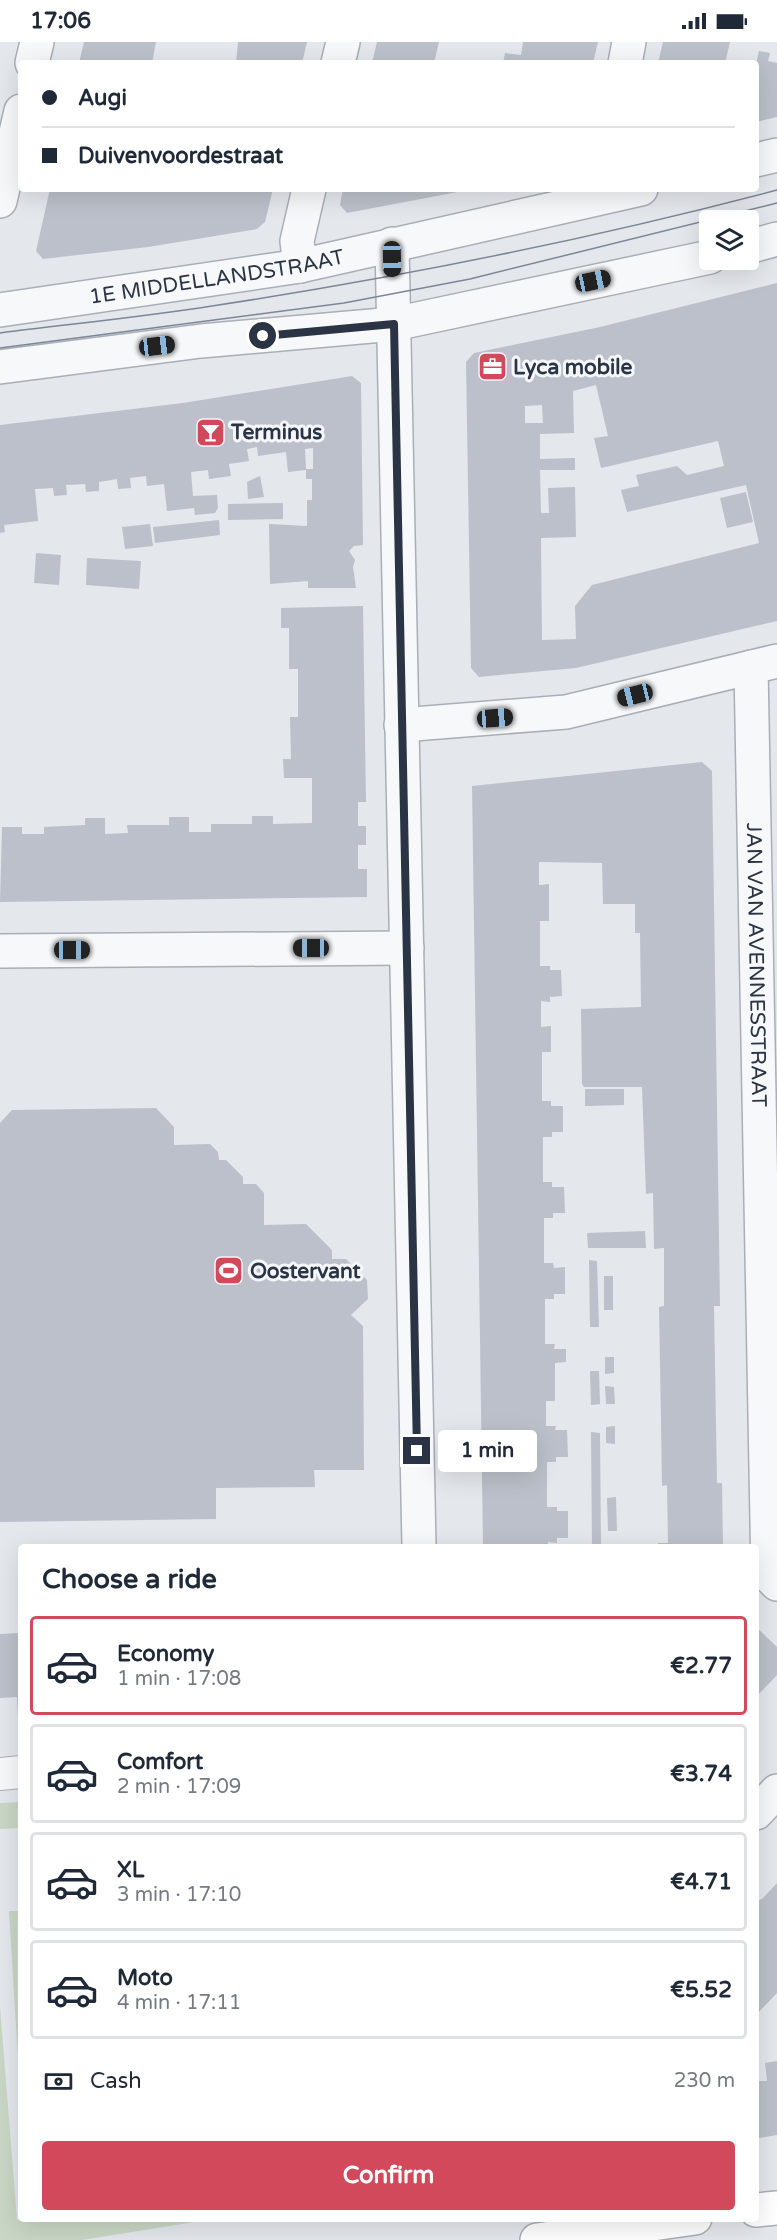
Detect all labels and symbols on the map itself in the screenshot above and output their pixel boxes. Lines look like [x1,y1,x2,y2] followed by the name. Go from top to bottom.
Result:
[383,241,401,277] car
[87,244,347,309] street label: 1E MIDDELLANDSTRAAT
[574,268,612,294] car
[249,322,276,349] route start
[138,335,176,357] car
[476,351,508,383] office icon: Lyca mobile
[513,355,632,380] place label: Lyca mobile
[194,416,226,448] bar icon: Terminus
[230,420,322,445] place label: Terminus
[615,682,655,708] car
[476,708,514,728] car
[741,822,772,1108] street label: JAN VAN AVENNESSTRAAT
[293,939,329,957] car
[54,941,90,959] car
[213,1255,245,1287] sports icon: Oostervant
[250,1259,361,1284] place label: Oostervant
[438,1430,537,1472] callout: 1 min
[403,1437,430,1464] route end

